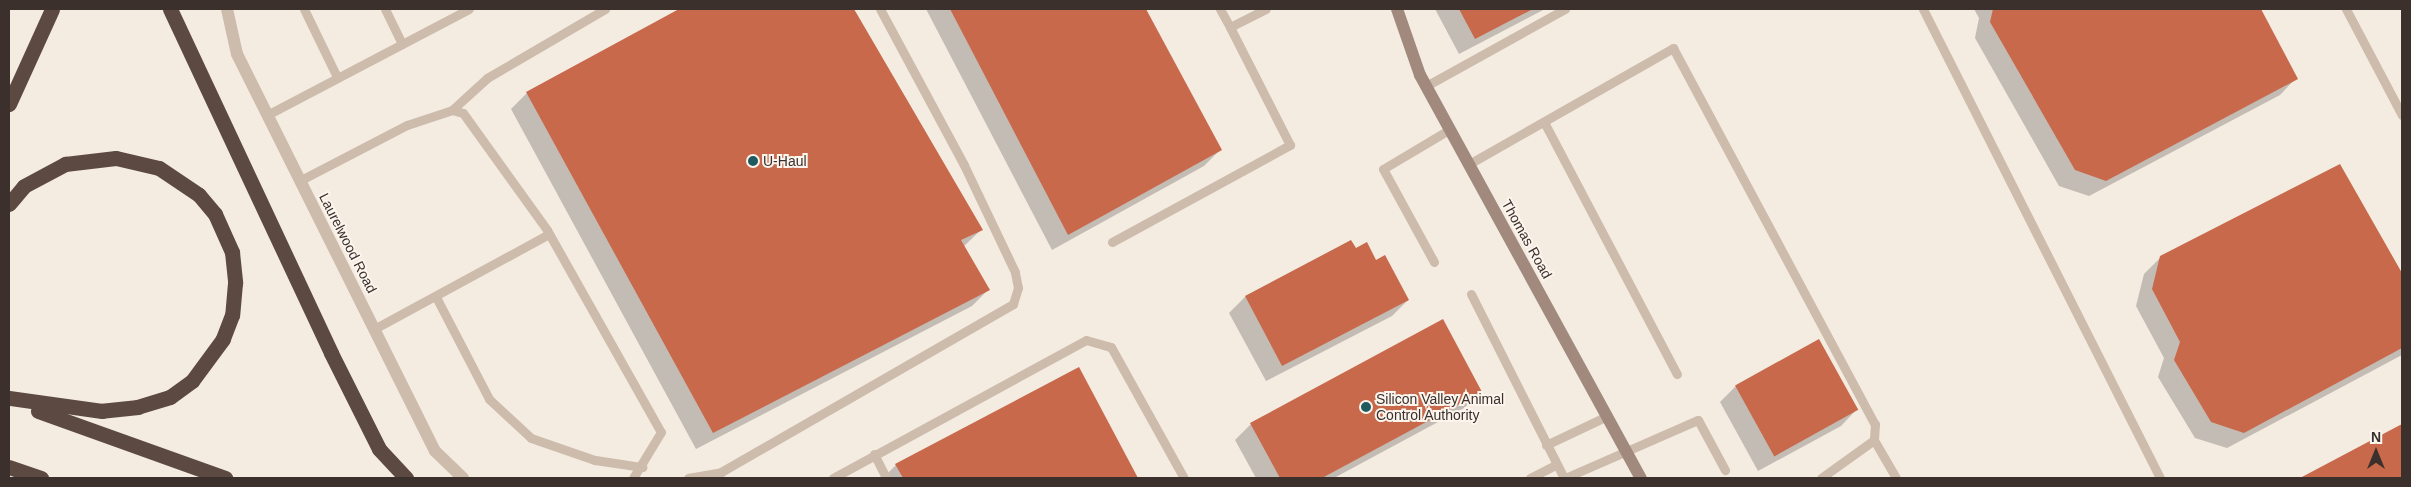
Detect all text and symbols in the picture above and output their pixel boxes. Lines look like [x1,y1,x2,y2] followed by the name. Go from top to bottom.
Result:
[763,153,807,169] place label: U-Haul
[747,155,759,167] marker: U-Haul
[316,190,380,296] street label: Laurelwood Road
[1498,196,1556,282] street label: Thomas Road
[1376,391,1505,424] place label: Silicon Valley Animal Control Authority
[1360,401,1372,413] marker: Silicon Valley Animal Control Authority
[2351,427,2401,477] north arrow
[2371,429,2381,445] text: N

